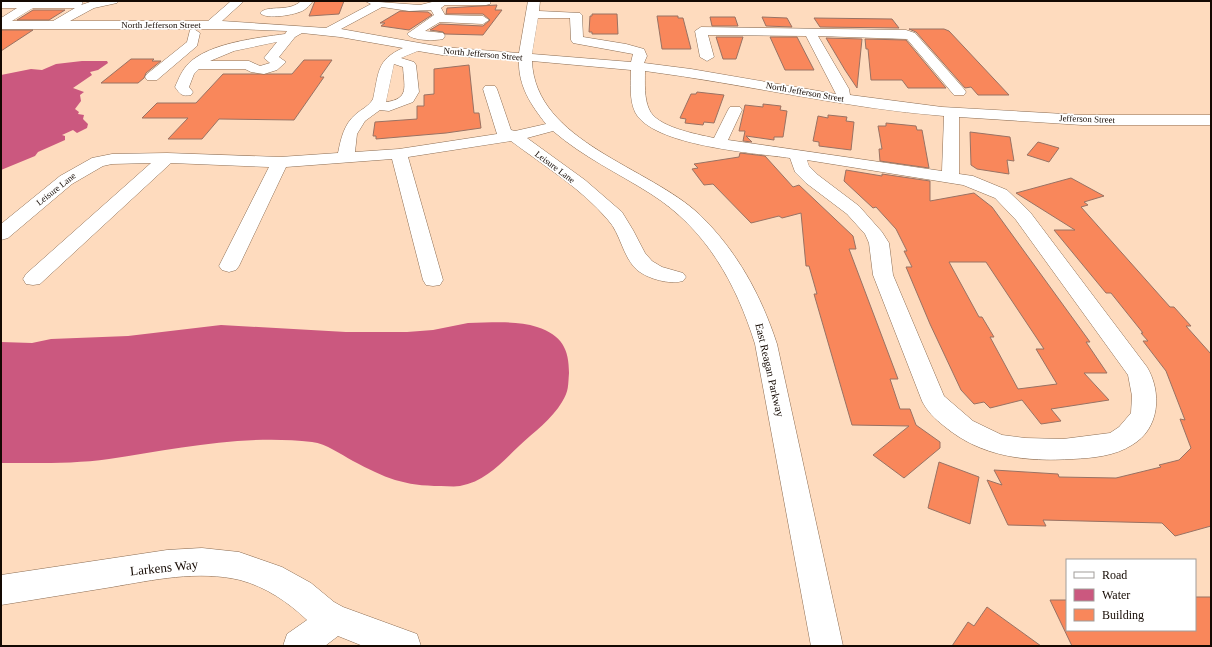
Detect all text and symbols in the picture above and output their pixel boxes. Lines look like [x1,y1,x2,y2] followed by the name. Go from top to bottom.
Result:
[121,20,201,30] street label: North Jefferson Street
[443,46,523,62] street label: North Jefferson Street
[765,80,845,104] street label: North Jefferson Street
[1059,113,1116,125] street label: Jefferson Street
[533,149,577,185] street label: Leisure Lane
[34,171,78,207] street label: Leisure Lane
[753,322,787,419] street label: East Reagan Parkway
[129,556,199,579] street label: Larkens Way
[1066,559,1196,631] legend
[1102,568,1127,582] text: Road
[1102,588,1130,602] text: Water
[1102,608,1144,622] text: Building

